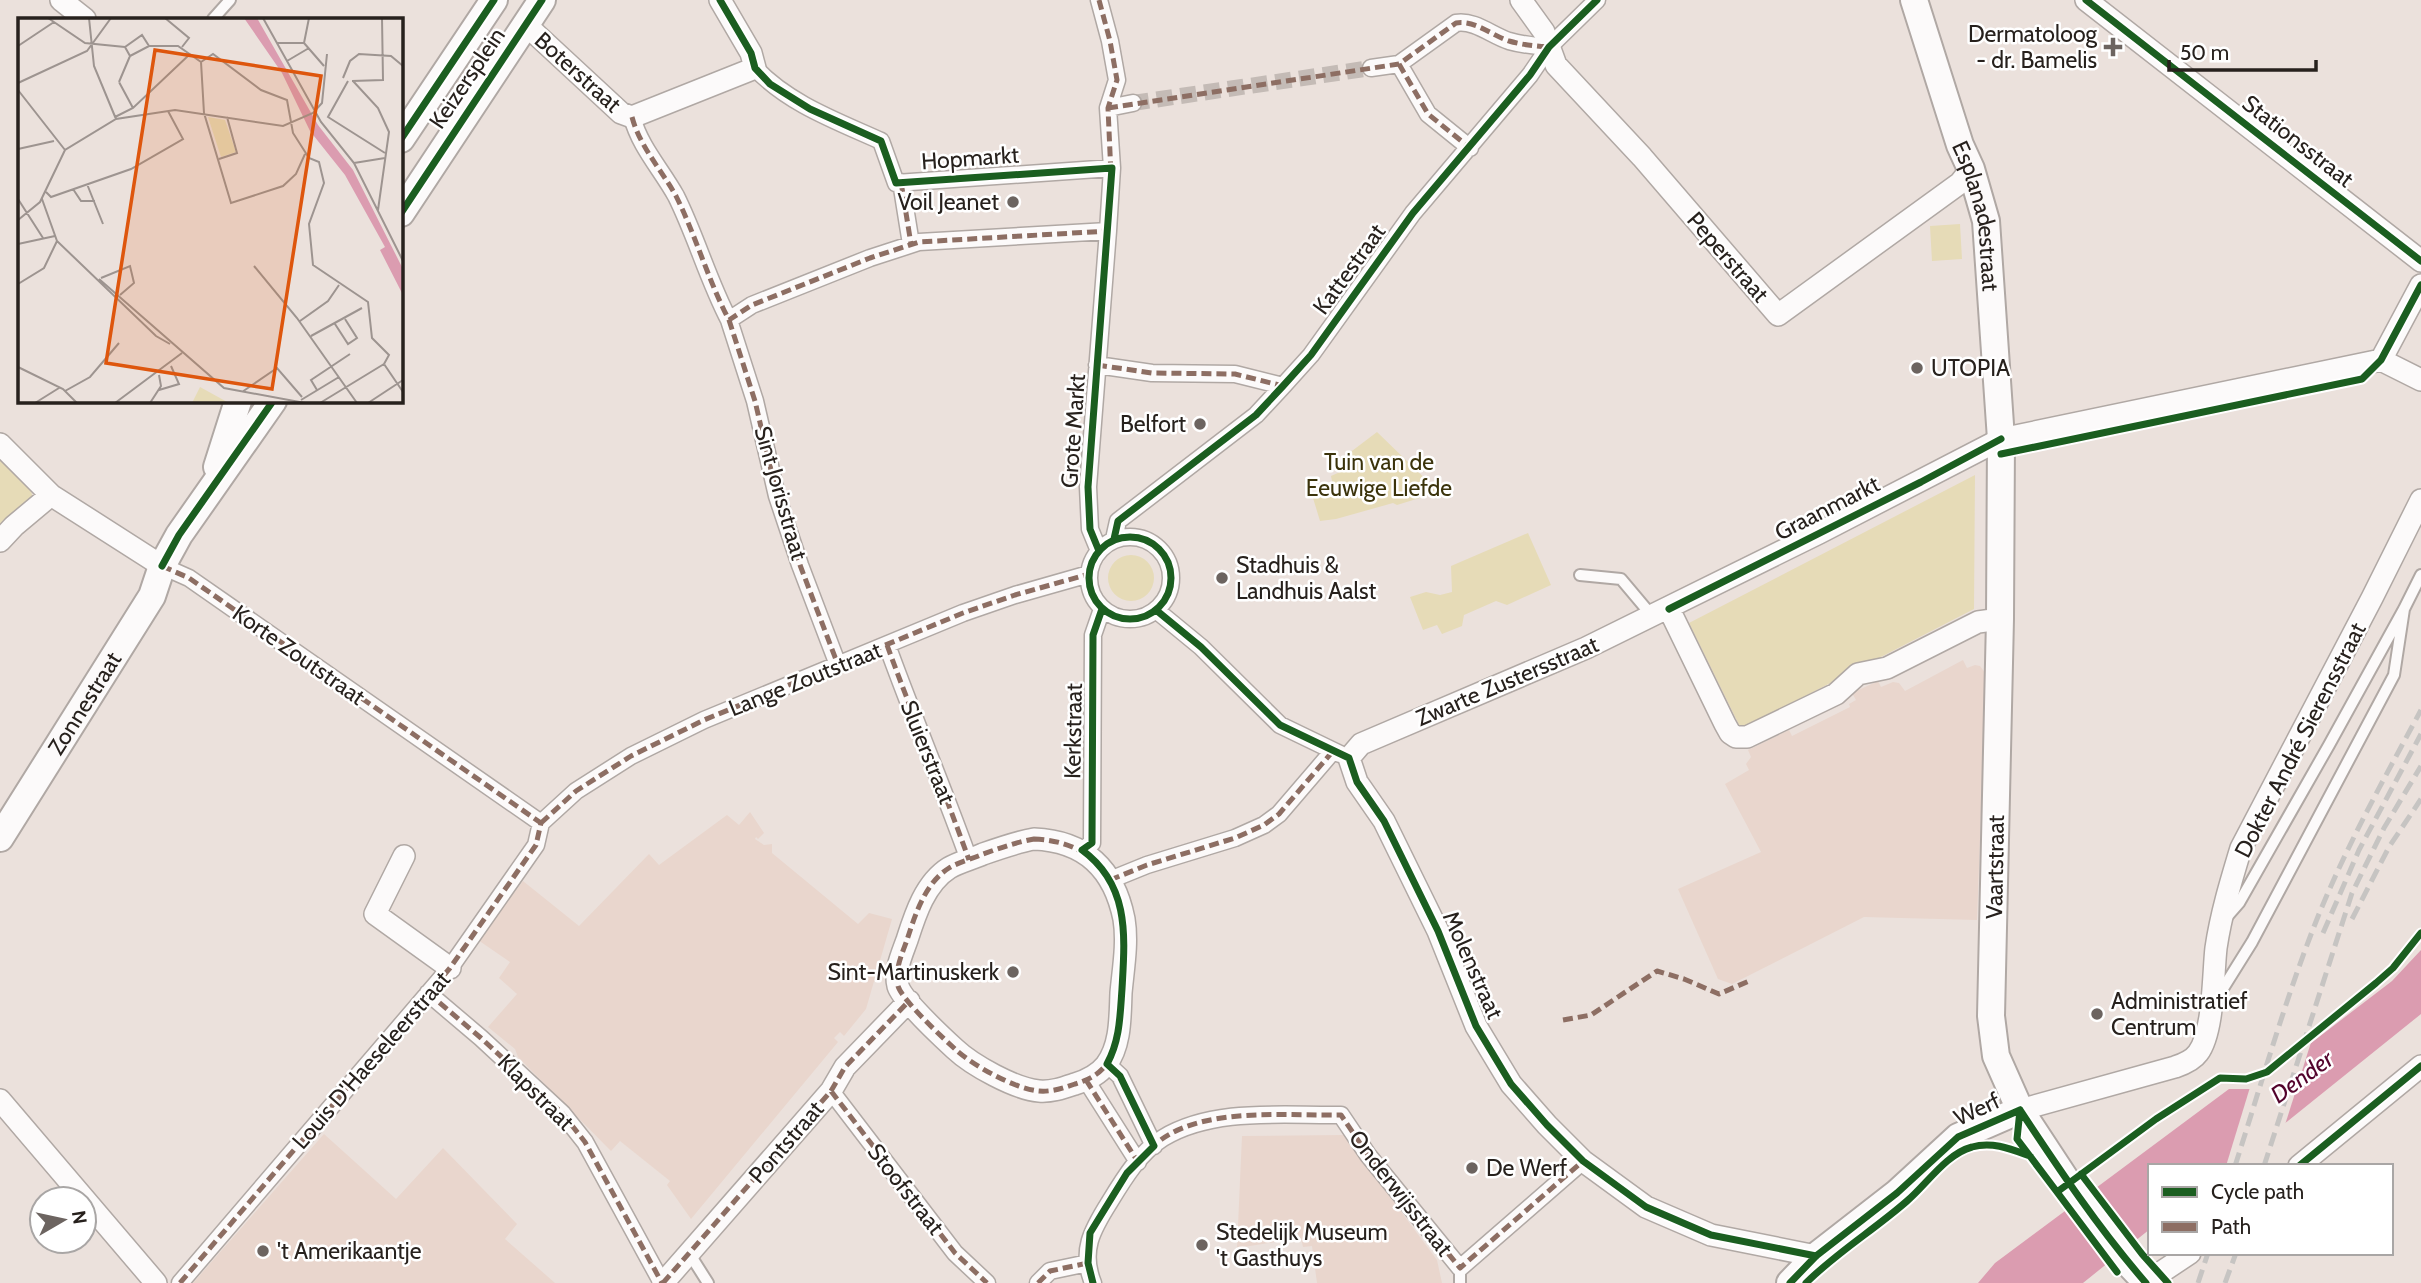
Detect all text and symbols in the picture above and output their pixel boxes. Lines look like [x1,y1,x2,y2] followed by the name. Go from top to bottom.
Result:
[18,18,402,402] inset map
[1968,20,2098,74] place label: Dermatoloog - dr. Bamelis
[423,22,511,134] street label: Keizersplein
[529,26,627,118] street label: Boterstraat
[2169,28,2316,72] scale bar
[2103,37,2123,57] marker: Dermatoloog - dr. Bamelis
[2180,40,2229,65] text: 50 m
[2237,89,2359,193] street label: Stationsstraat
[1946,136,2005,292] street label: Esplanadestraat
[920,141,1020,175] street label: Hopmarkt
[897,188,999,216] place label: Voil Jeanet
[1005,194,1021,210] marker: Voil Jeanet
[1681,206,1775,308] street label: Peperstraat
[1307,218,1391,320] street label: Kattestraat
[1931,354,2010,382] place label: UTOPIA
[1909,360,1925,376] marker: UTOPIA
[1055,373,1091,489] street label: Grote Markt
[1120,410,1186,438] place label: Belfort
[1192,416,1208,432] marker: Belfort
[749,423,813,563] street label: Sint Jorisstraat
[1306,448,1452,502] park label: Tuin van de Eeuwige Liefde
[1770,470,1884,546] street label: Graanmarkt
[1236,551,1376,605] place label: Stadhuis & Landhuis Aalst
[1214,570,1230,586] marker: Stadhuis & Landhuis Aalst
[227,599,371,711] street label: Korte Zoutstraat
[2228,618,2372,862] street label: Dokter André Sierensstraat
[1412,630,1603,732] street label: Zwarte Zustersstraat
[725,636,886,722] street label: Lange Zoutstraat
[42,647,127,760] street label: Zonnestraat
[1058,683,1088,779] street label: Kerkstraat
[895,696,961,808] street label: Sluierstraat
[1980,814,2010,919] street label: Vaartstraat
[1437,907,1509,1023] street label: Molenstraat
[828,958,1000,986] place label: Sint-Martinuskerk
[1005,964,1021,980] marker: Sint-Martinuskerk
[286,965,456,1155] street label: Louis D'Haeseleerstraat
[2111,987,2248,1041] place label: Administratief Centrum
[2089,1006,2105,1022] marker: Administratief Centrum
[2265,1043,2340,1109] water label: Dender
[492,1048,580,1136] street label: Klapstraat
[1950,1086,2005,1132] street label: Werf
[743,1095,829,1189] street label: Pontstraat
[1343,1124,1459,1262] street label: Onderwijsstraat
[862,1138,950,1240] street label: Stoofstraat
[1486,1154,1567,1182] place label: De Werf
[1464,1160,1480,1176] marker: De Werf
[2148,1164,2393,1255] legend
[2211,1179,2304,1204] text: Cycle path
[28,1185,98,1255] north arrow
[67,1209,92,1226] text: N
[2211,1214,2251,1239] text: Path
[1216,1218,1388,1272] place label: Stedelijk Museum 't Gasthuys
[277,1237,422,1265] place label: 't Amerikaantje
[1194,1237,1210,1253] marker: Stedelijk Museum 't Gasthuys
[255,1243,271,1259] marker: 't Amerikaantje

